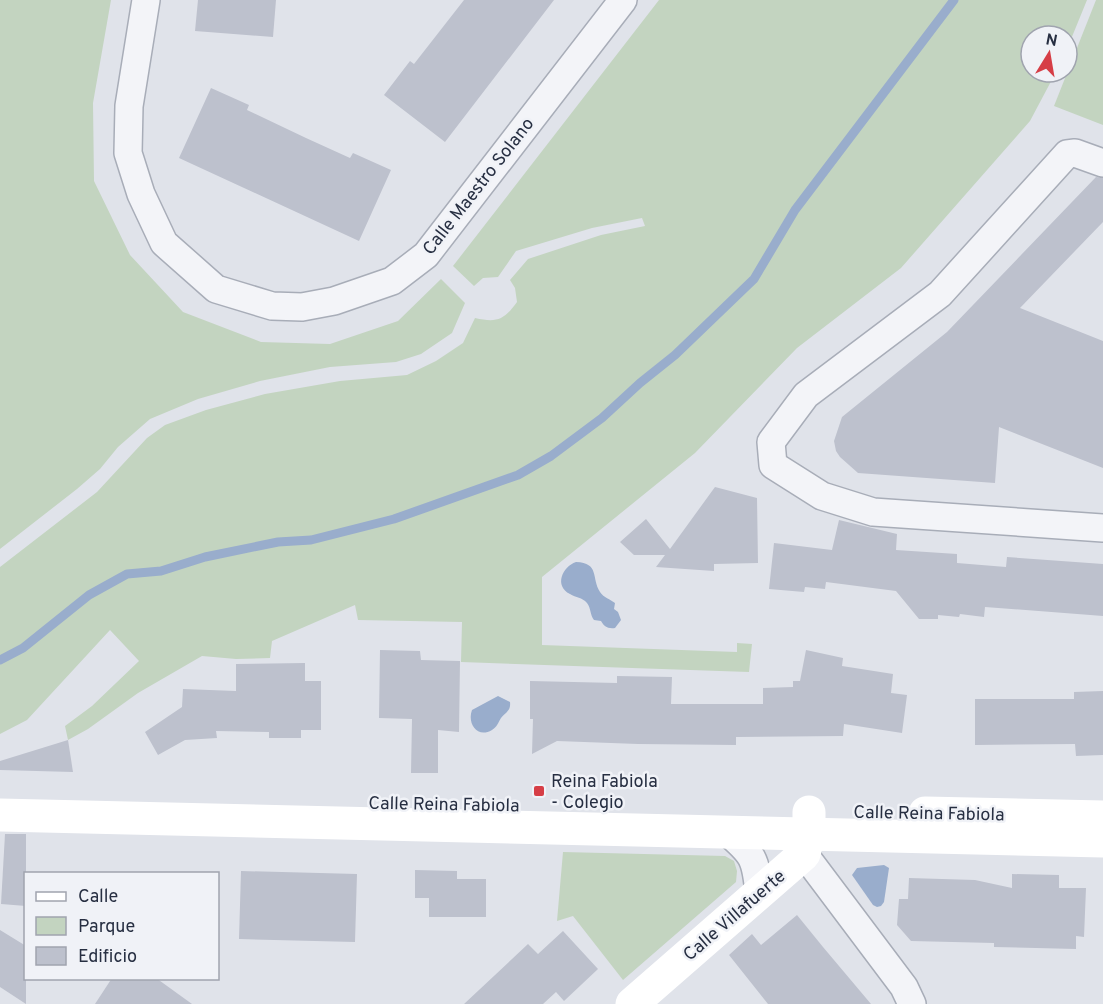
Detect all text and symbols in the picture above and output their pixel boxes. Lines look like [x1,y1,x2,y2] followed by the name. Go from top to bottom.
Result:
[1019,24,1079,84] north arrow
[1044,30,1059,52] text: N
[418,114,540,260] street label: Calle Maestro Solano
[551,771,658,815] place label: Reina Fabiola - Colegio
[532,784,546,798] marker: Reina Fabiola - Colegio
[368,793,520,818] street label: Calle Reina Fabiola
[853,802,1005,827] street label: Calle Reina Fabiola
[679,865,791,967] street label: Calle Villafuerte
[24,872,219,980] legend
[78,886,118,909] text: Calle
[78,916,135,939] text: Parque
[78,946,137,969] text: Edificio

